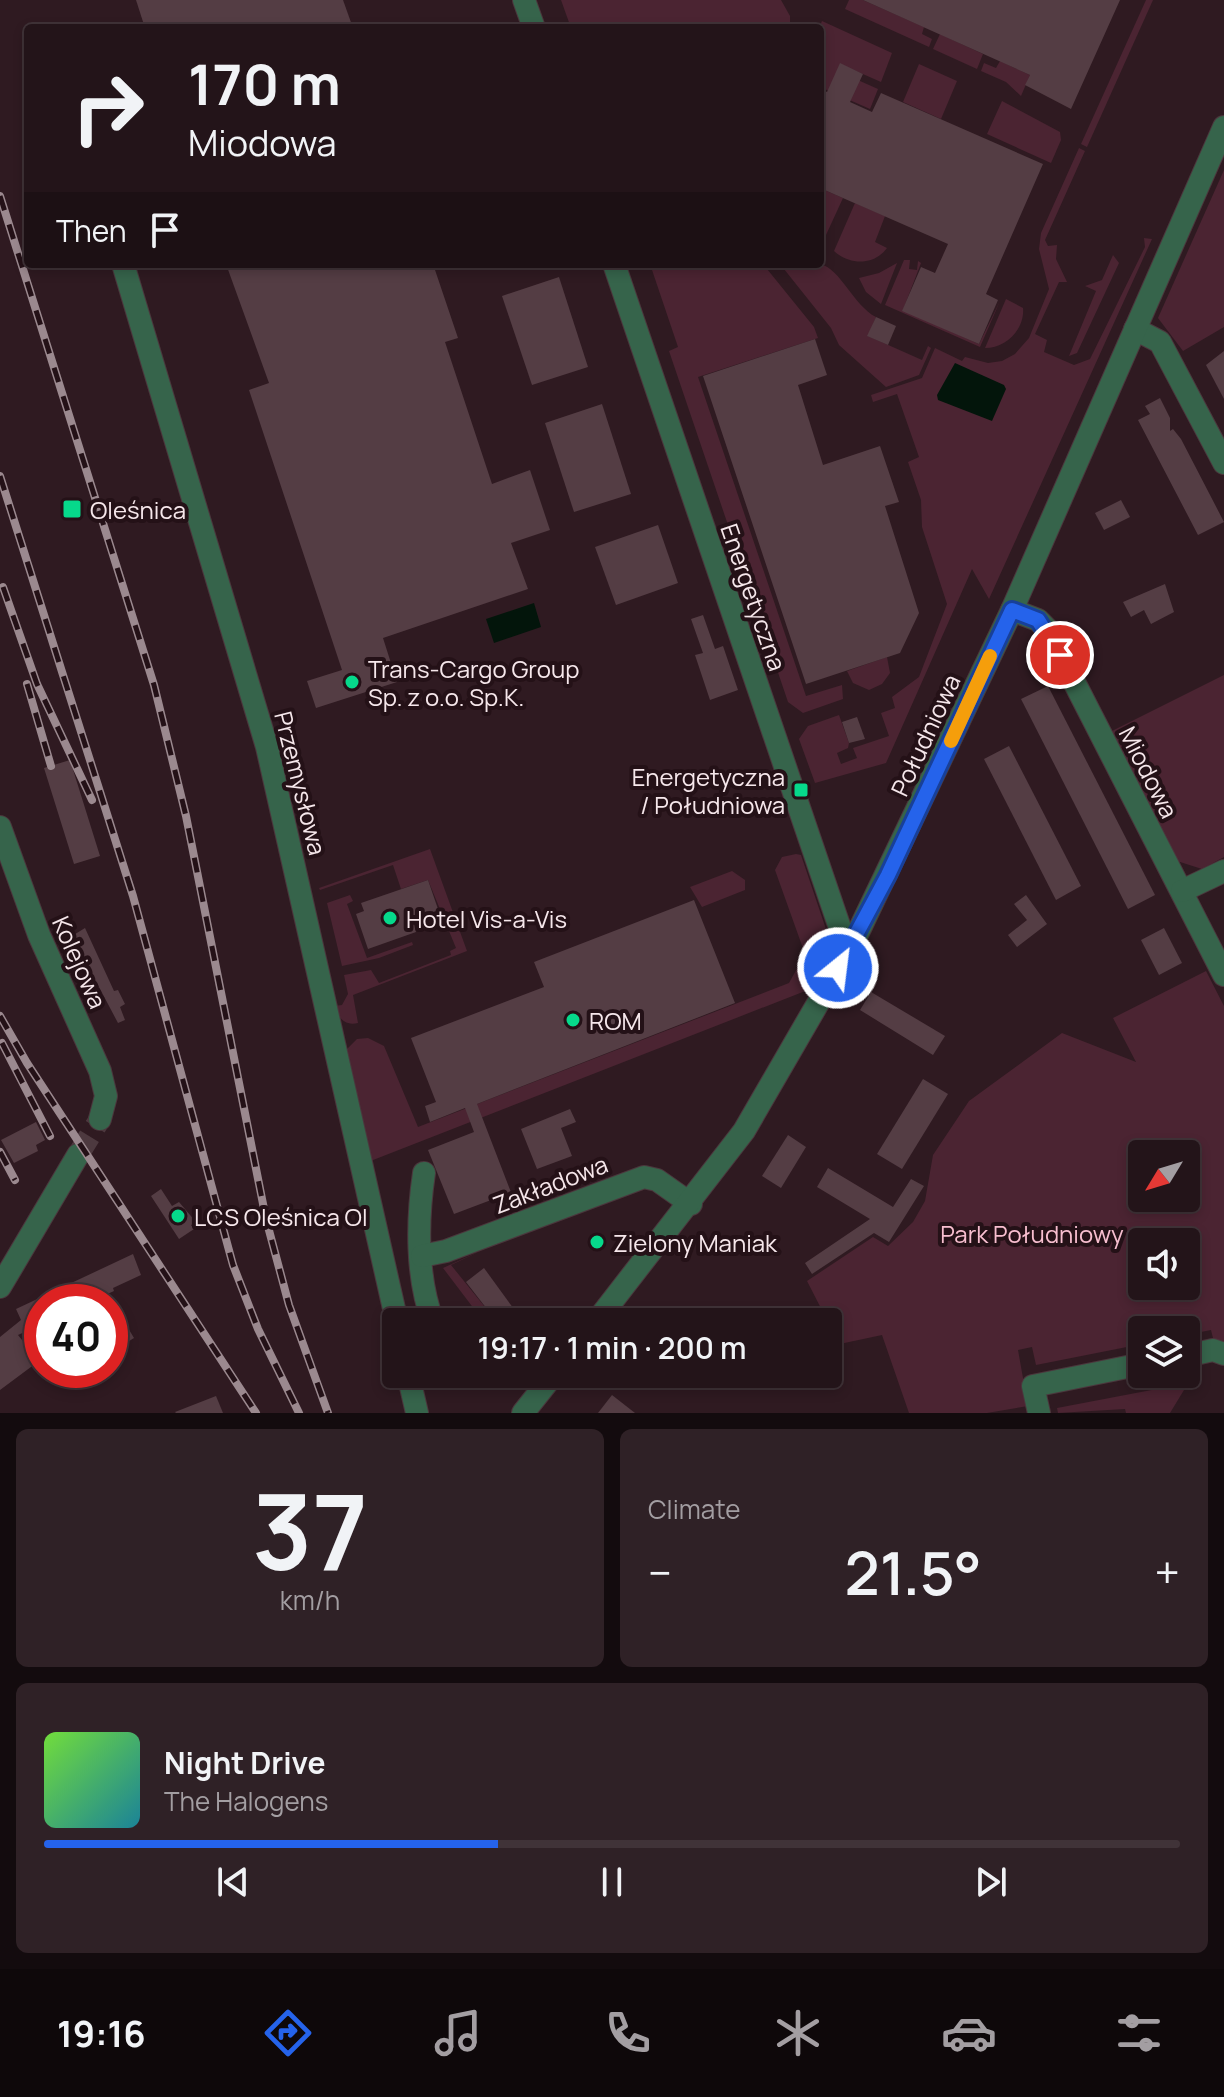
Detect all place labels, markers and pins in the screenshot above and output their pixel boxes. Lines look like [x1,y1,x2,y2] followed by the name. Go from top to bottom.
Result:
[90,493,186,526] place label: Oleśnica
[61,498,83,520] marker: Oleśnica
[1026,621,1094,689] pin
[368,652,579,713] place label: Trans-Cargo Group Sp. z o.o. Sp.K.
[343,673,361,691] marker: Trans-Cargo Group Sp. z o.o. Sp.K.
[632,760,785,821] place label: Energetyczna / Południowa
[792,781,810,799] marker: Energetyczna / Południowa
[406,902,567,935] place label: Hotel Vis-a-Vis
[381,909,399,927] marker: Hotel Vis-a-Vis
[589,1004,642,1037] place label: ROM
[564,1011,582,1029] marker: ROM
[194,1200,368,1233] place label: LCS Oleśnica Ol
[169,1207,187,1225] marker: LCS Oleśnica Ol
[613,1226,778,1259] place label: Zielony Maniak
[588,1233,606,1251] marker: Zielony Maniak

